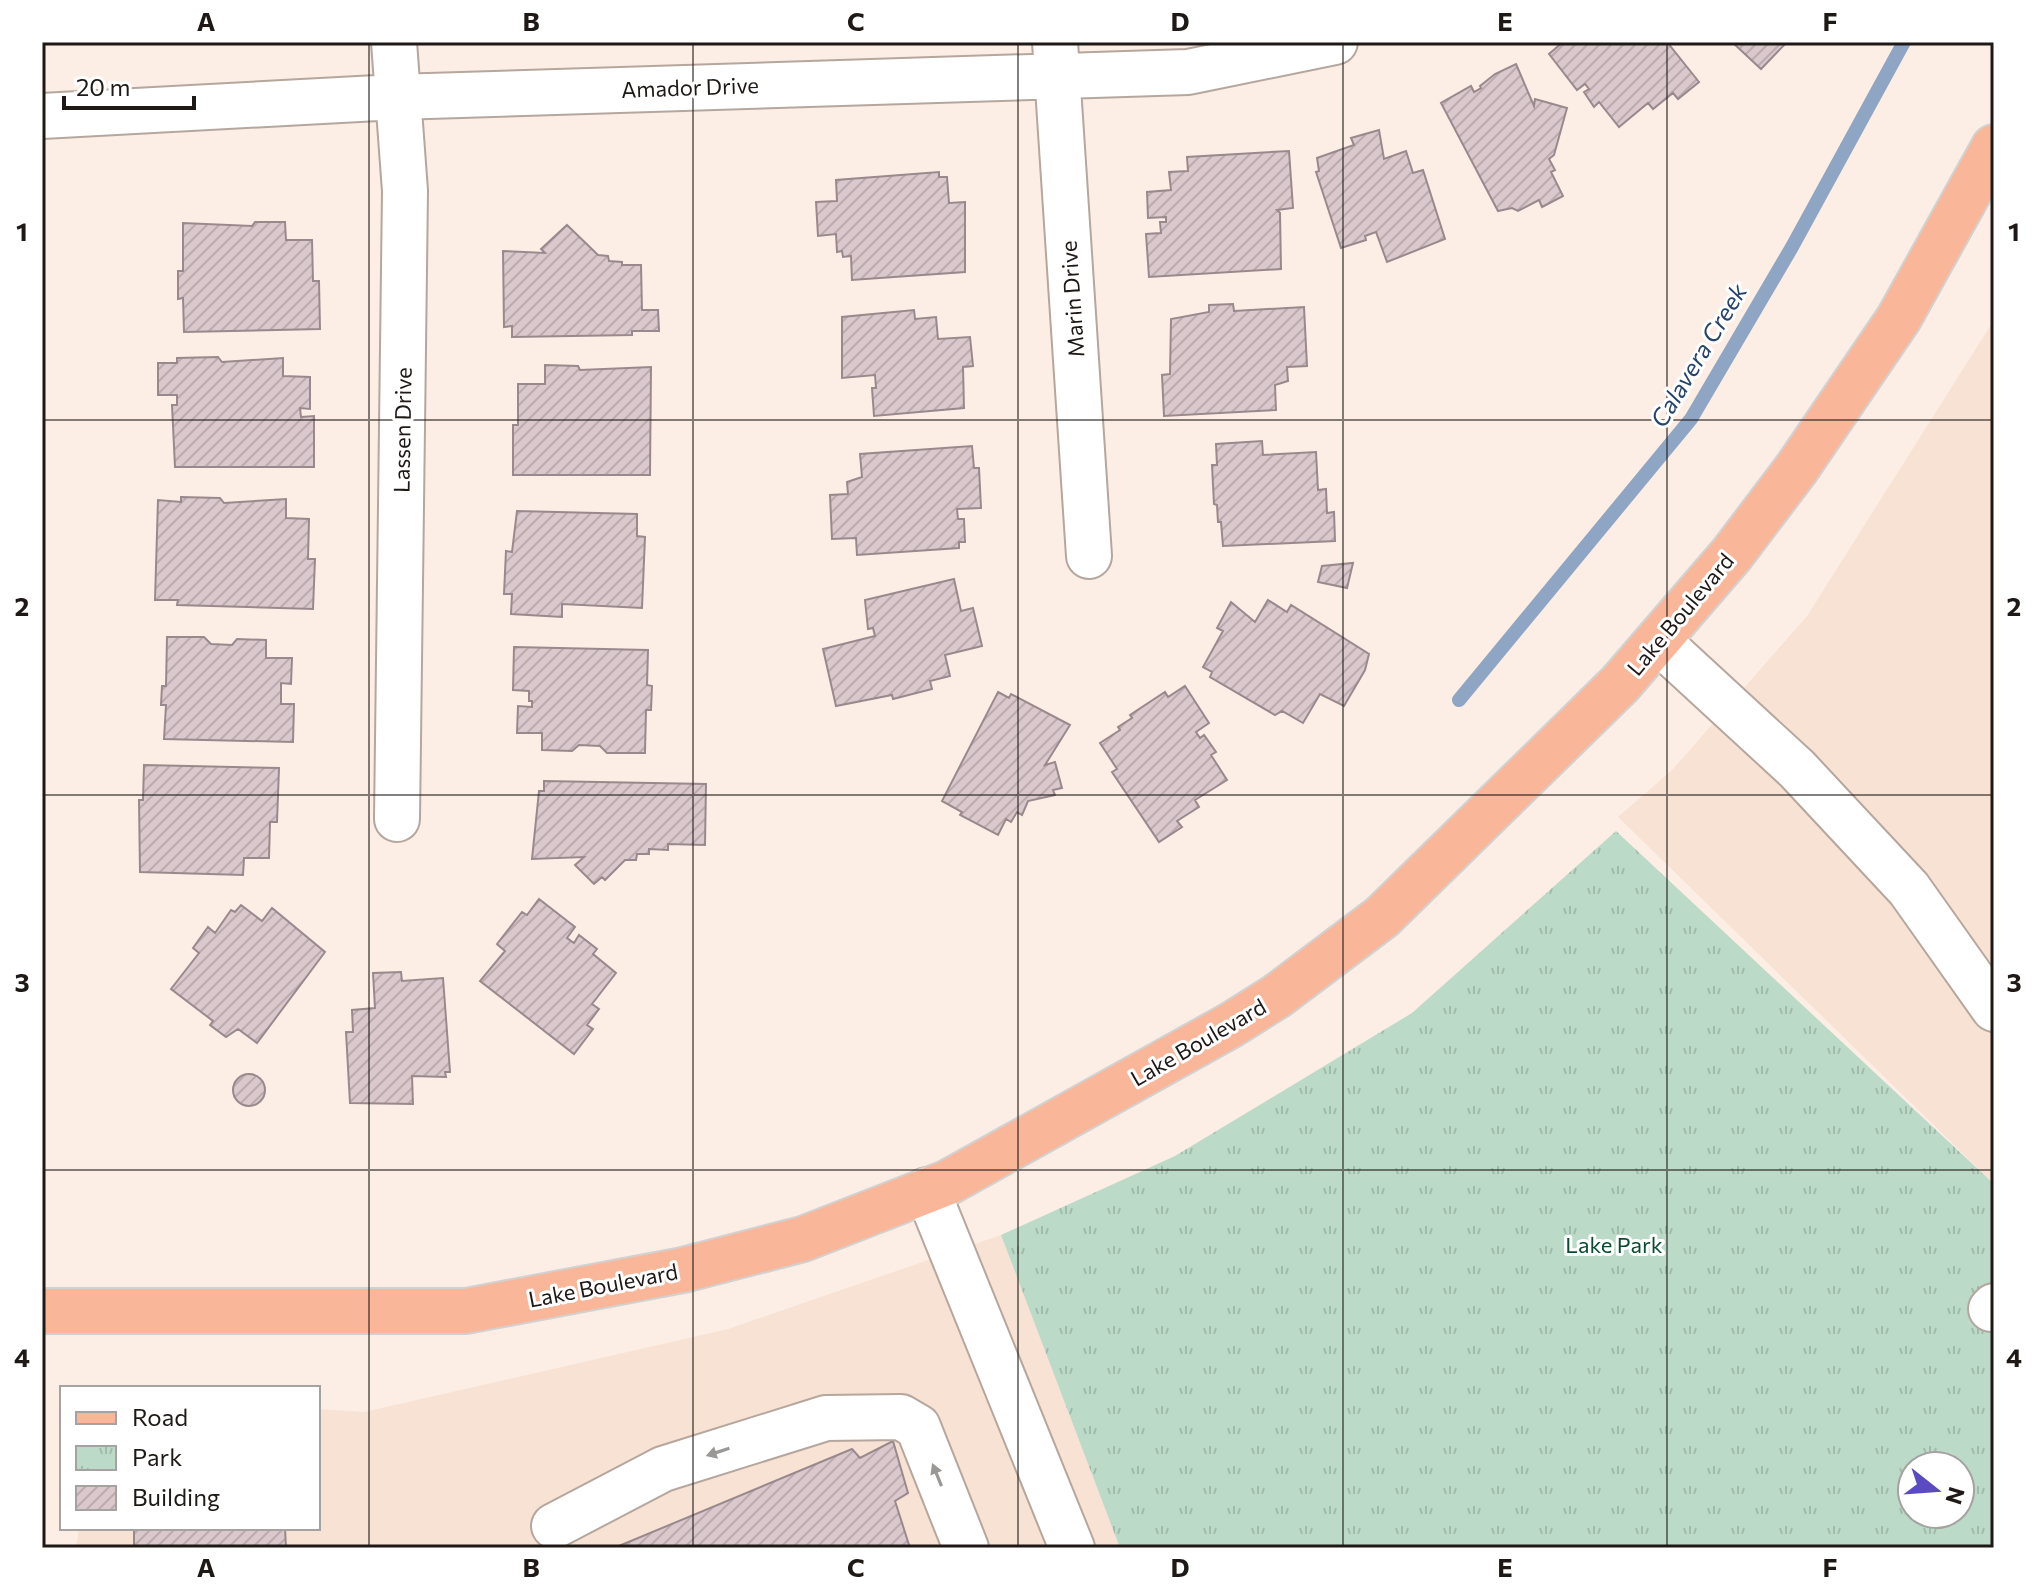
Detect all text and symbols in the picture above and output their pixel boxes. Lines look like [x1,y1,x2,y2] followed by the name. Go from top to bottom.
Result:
[197,5,216,36] text: A
[522,5,540,36] text: B
[847,5,865,36] text: C
[1170,5,1190,36] text: D
[1497,5,1513,36] text: E
[1822,5,1838,36] text: F
[64,60,194,110] scale bar
[621,71,759,103] street label: Amador Drive
[76,72,130,101] text: 20 m
[16,215,28,246] text: 1
[2008,215,2020,246] text: 1
[1054,240,1090,358] street label: Marin Drive
[1644,277,1753,432] water label: Calavera Creek
[387,367,417,493] street label: Lassen Drive
[1621,547,1739,681] street label: Lake Boulevard
[15,590,29,621] text: 2
[2007,590,2021,621] text: 2
[14,966,30,997] text: 3
[2006,966,2022,997] text: 3
[1126,992,1270,1092] street label: Lake Boulevard
[1565,1231,1663,1258] park label: Lake Park
[526,1257,680,1313] street label: Lake Boulevard
[14,1341,30,1372] text: 4
[2006,1341,2022,1372] text: 4
[60,1386,320,1530] legend
[132,1402,188,1431] text: Road
[132,1442,182,1471] text: Park
[706,1446,730,1459] one-way arrow
[1896,1450,1976,1530] north arrow
[931,1463,944,1487] one-way arrow
[132,1482,220,1511] text: Building
[1940,1484,1971,1508] text: N
[197,1551,216,1582] text: A
[522,1551,540,1582] text: B
[847,1551,865,1582] text: C
[1170,1551,1190,1582] text: D
[1497,1551,1513,1582] text: E
[1822,1551,1838,1582] text: F

